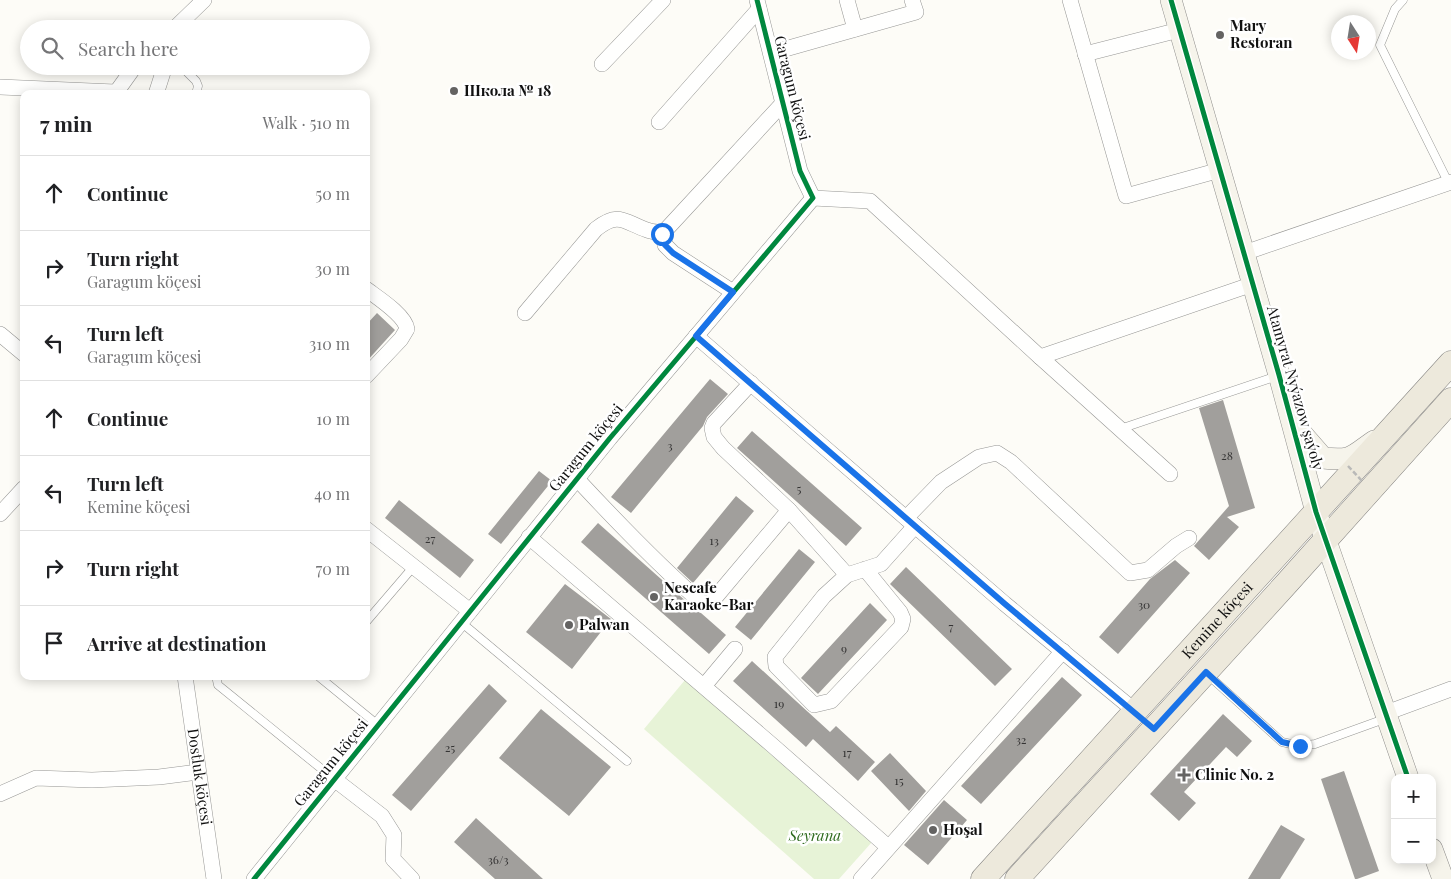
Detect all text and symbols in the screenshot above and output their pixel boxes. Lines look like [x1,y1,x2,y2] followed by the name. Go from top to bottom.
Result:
[1230,15,1293,52] place label: Mary Restoran
[1331,15,1376,60] north arrow
[20,20,370,75] search box
[1214,29,1226,41] marker: Mary Restoran
[770,33,816,143] street label: Garagum köçesi
[38,34,66,62] icon: search
[78,35,178,61] text: Search here
[464,80,551,100] place label: Школа № 18
[448,85,460,97] marker: Школа № 18
[40,109,93,137] text: 7 min
[263,112,350,133] text: Walk · 510 m
[40,179,68,207] icon: ahead
[87,180,168,206] text: Continue
[316,183,350,204] text: 50 m
[651,223,674,246] route start
[87,245,179,271] text: Turn right
[40,254,68,282] icon: right
[315,258,350,279] text: 30 m
[87,271,202,292] text: Garagum köçesi
[1263,302,1329,473] street label: Atamyrat Nyýazow şaýoly
[87,320,164,346] text: Turn left
[40,329,68,357] icon: left
[309,333,350,354] text: 310 m
[87,346,202,367] text: Garagum köçesi
[544,399,627,495] street label: Garagum köçesi
[40,404,68,432] icon: ahead
[87,405,168,431] text: Continue
[316,408,350,429] text: 10 m
[667,437,673,453] house number: 3
[1221,447,1233,463] house number: 28
[87,470,164,496] text: Turn left
[40,479,68,507] icon: left
[797,480,802,496] house number: 5
[314,483,350,504] text: 40 m
[87,496,190,517] text: Kemine köçesi
[425,530,435,546] house number: 27
[709,532,719,548] house number: 13
[40,554,68,582] icon: right
[87,555,179,581] text: Turn right
[316,558,350,579] text: 70 m
[664,577,754,614] place label: Nescafe Karaoke-Bar
[1177,577,1257,663] street label: Kemine köçesi
[648,591,660,603] marker: Nescafe Karaoke-Bar
[1138,596,1150,612] house number: 30
[579,614,630,634] place label: Palwan
[949,618,954,634] house number: 7
[563,619,575,631] marker: Palwan
[40,629,68,657] icon: arrive
[87,630,267,656] text: Arrive at destination
[841,640,847,656] house number: 9
[774,695,784,711] house number: 19
[289,714,372,810] street label: Garagum köçesi
[184,727,217,827] street label: Dostluk köçesi
[1015,731,1027,747] house number: 32
[1289,735,1312,758] route end
[445,739,455,755] house number: 25
[842,744,852,760] house number: 17
[1195,764,1274,784] place label: Clinic No. 2
[1177,768,1191,782] marker: Clinic No. 2
[894,772,904,788] house number: 15
[1391,774,1436,864] map controls
[1391,774,1436,819] button: +
[943,819,983,839] place label: Hoşal
[1391,819,1436,864] button: −
[927,824,939,836] marker: Hoşal
[788,825,841,845] park label: Seyrana
[487,851,509,867] house number: 36/3

